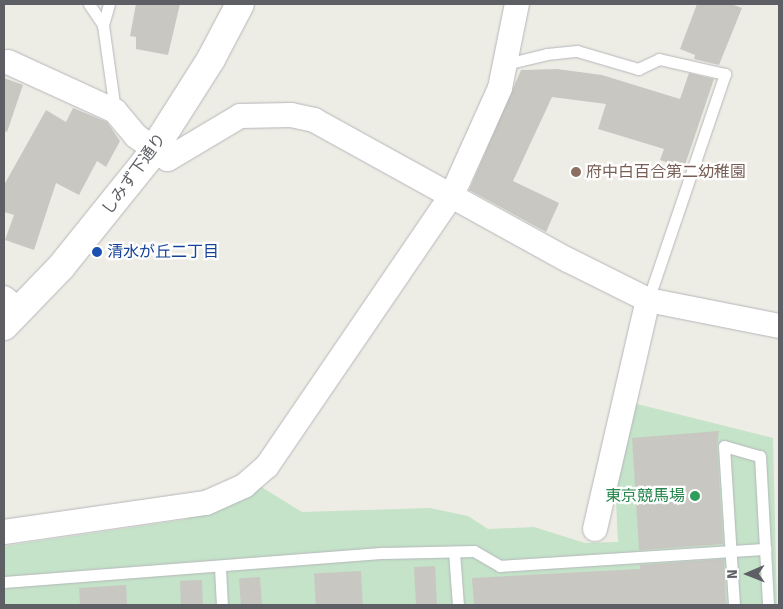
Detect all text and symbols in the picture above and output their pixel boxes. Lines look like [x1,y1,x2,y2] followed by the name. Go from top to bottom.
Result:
[98,130,170,218] street label: しみず下通り
[586,162,746,182] place label: 府中白百合第二幼稚園
[570,166,582,178] marker: 府中白百合第二幼稚園
[107,242,219,262] place label: 清水が丘二丁目
[91,246,103,258] marker: 清水が丘二丁目
[605,486,685,506] place label: 東京競馬場
[689,490,701,502] marker: 東京競馬場
[723,549,773,599] north arrow
[724,569,741,579] text: N

